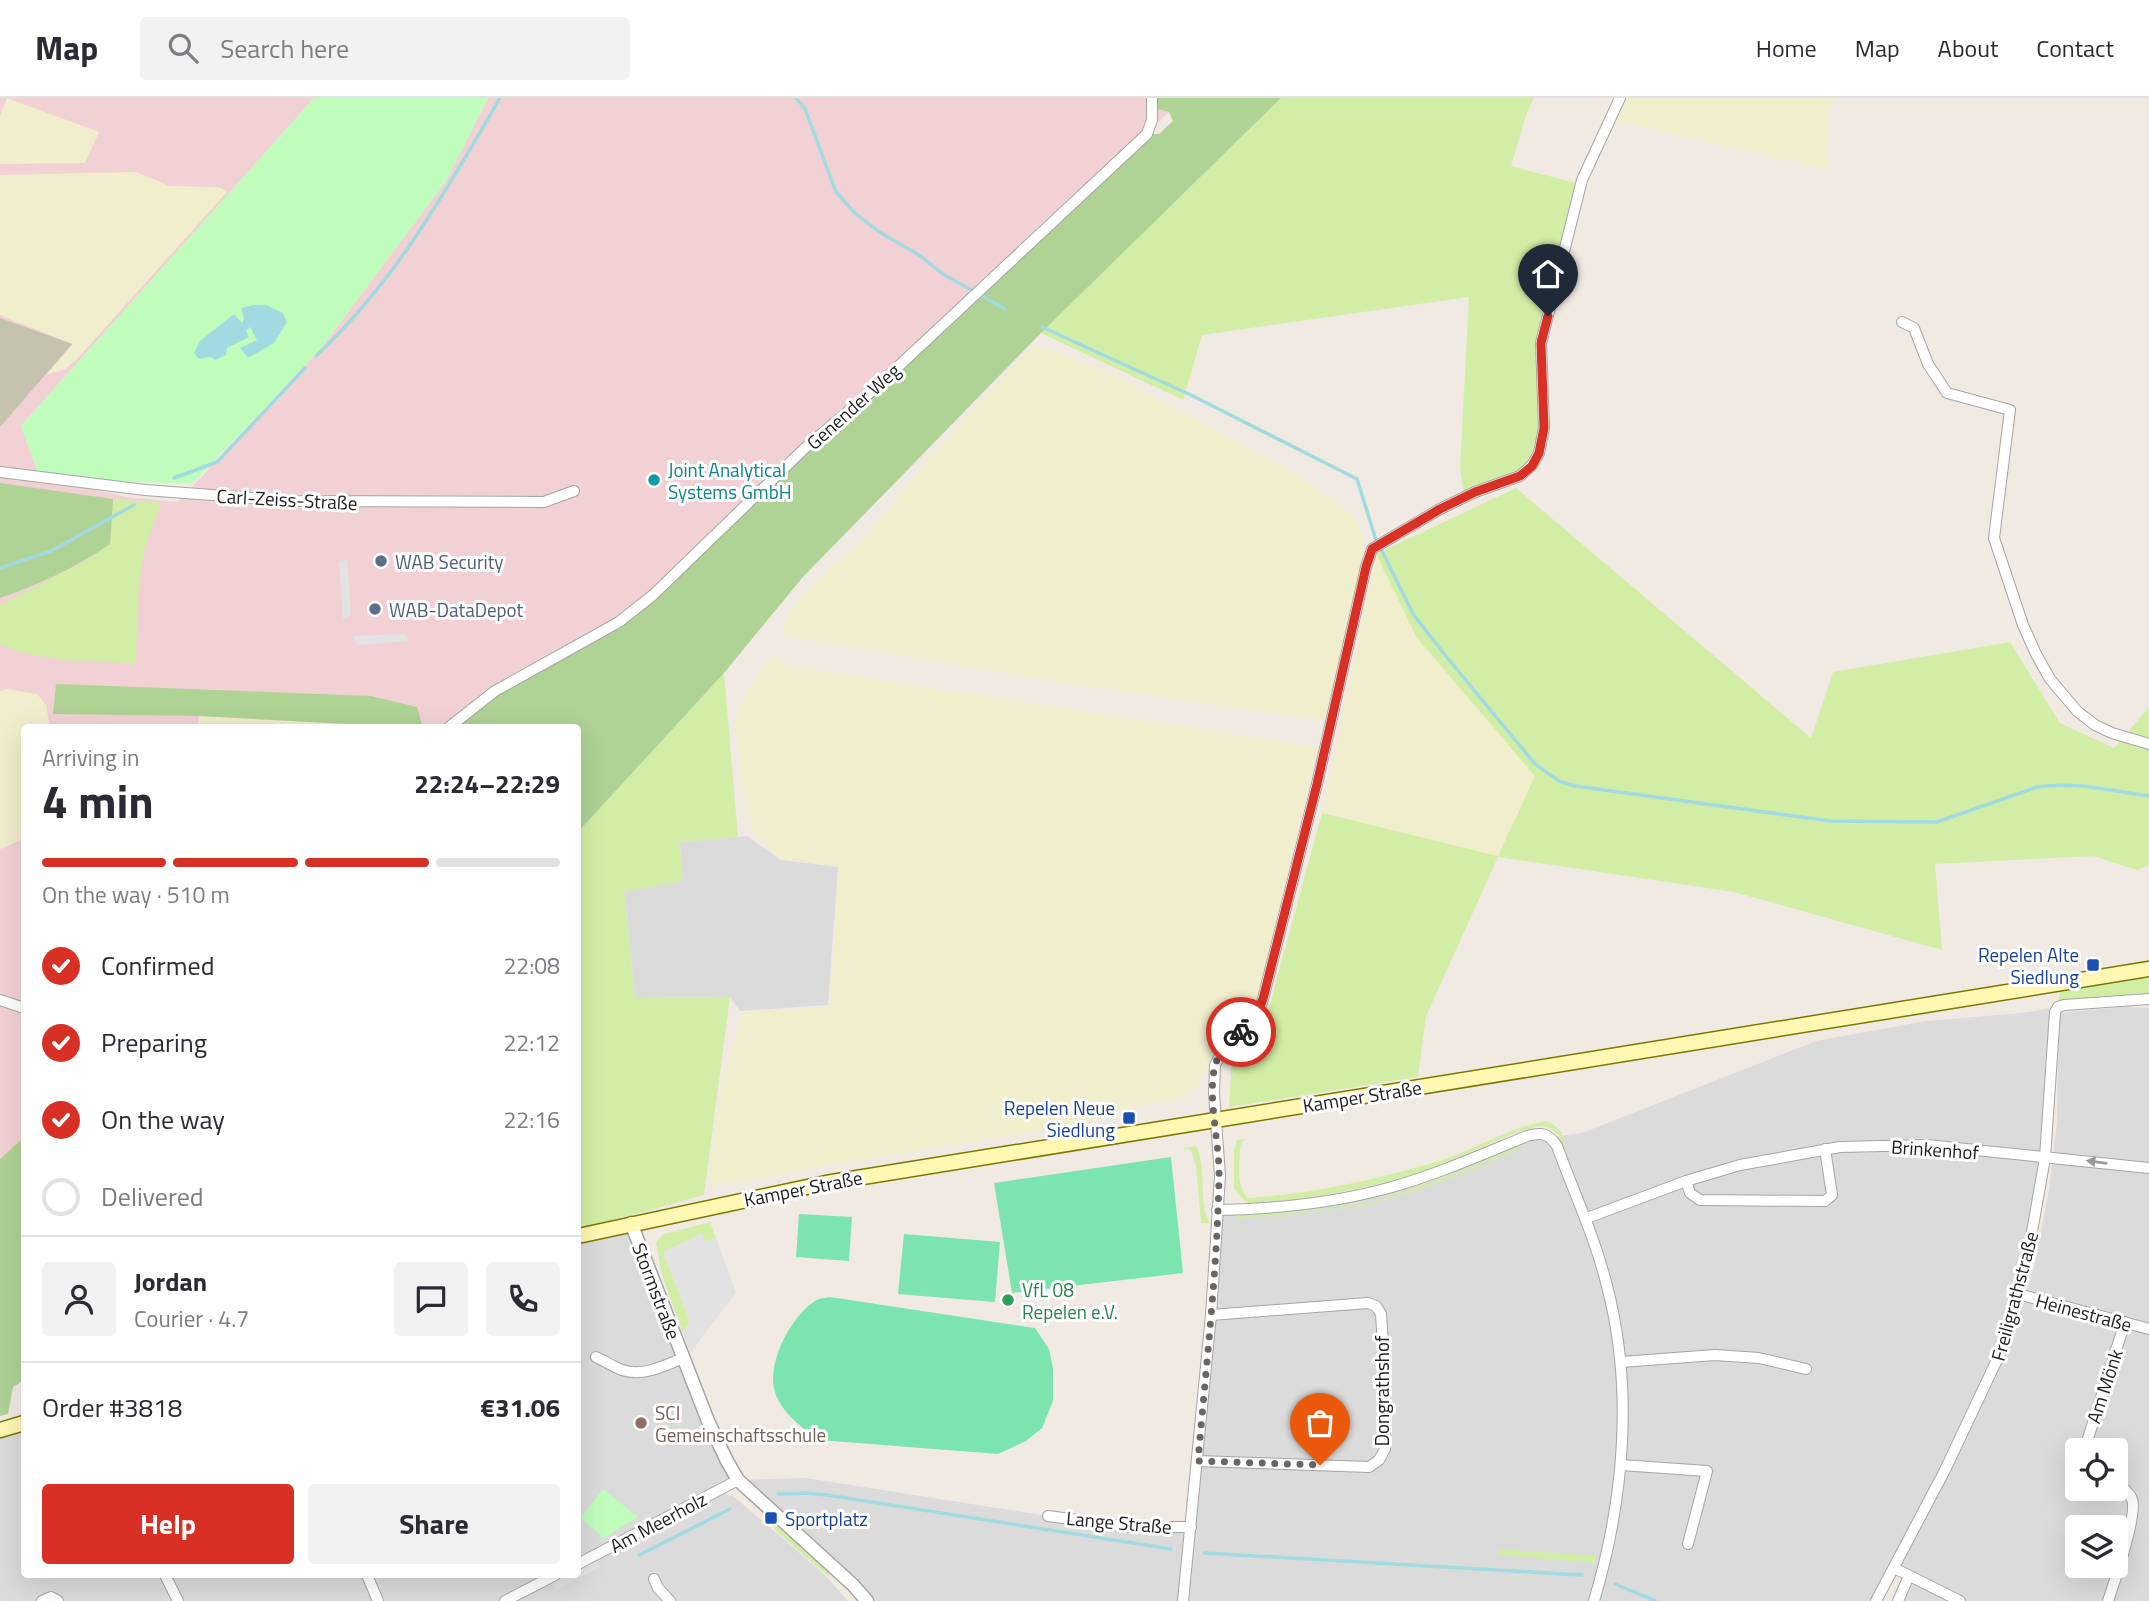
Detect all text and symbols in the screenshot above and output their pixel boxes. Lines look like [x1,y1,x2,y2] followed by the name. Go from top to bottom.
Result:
[140,17,630,80] search box
[35,23,98,73] text: Map
[164,29,202,67] icon: search
[220,29,349,68] text: Search here
[1756,30,1817,66] text: Home
[1855,30,1900,66] text: Map
[1938,30,1998,66] text: About
[2036,30,2114,66] text: Contact
[1518,244,1578,316] pin
[1529,255,1567,293] icon: home
[800,356,907,456] street label: Genender Weg
[668,455,791,506] place label: Joint Analytical Systems GmbH
[646,472,662,488] marker: Joint Analytical Systems GmbH
[216,481,358,517] street label: Carl-Zeiss-Straße
[395,547,503,576] place label: WAB Security
[373,553,389,569] marker: WAB Security
[389,595,524,624] place label: WAB-DataDepot
[367,601,383,617] marker: WAB-DataDepot
[42,740,139,775] text: Arriving in
[414,764,560,803] text: 22:24–22:29
[42,766,154,836] text: 4 min
[42,877,230,912] text: On the way · 510 m
[1978,940,2079,991] place label: Repelen Alte Siedlung
[101,946,215,985] text: Confirmed
[42,947,80,985] icon: check
[503,948,560,983] text: 22:08
[2085,957,2101,973] marker: Repelen Alte Siedlung
[1206,997,1276,1067] courier
[1222,1013,1260,1051] icon: bike
[101,1023,207,1062] text: Preparing
[42,1024,80,1062] icon: check
[503,1025,560,1060] text: 22:12
[1300,1072,1424,1120] street label: Kamper Straße
[1004,1093,1115,1144] place label: Repelen Neue Siedlung
[101,1100,225,1139] text: On the way
[42,1101,80,1139] icon: check
[503,1102,560,1137] text: 22:16
[1121,1110,1137,1126] marker: Repelen Neue Siedlung
[1890,1131,1981,1167] street label: Brinkenhof
[2086,1156,2108,1167] one-way arrow
[741,1162,865,1214] street label: Kamper Straße
[101,1177,204,1216] text: Delivered
[1983,1228,2045,1364] street label: Freiligrathstraße
[625,1238,689,1344] street label: Stormstraße
[42,1262,116,1336] button: person
[134,1262,207,1301] text: Jordan
[394,1262,468,1336] button: chat
[486,1262,560,1336] button: phone
[1022,1275,1118,1326] place label: VfL 08 Repelen e.V.
[2033,1285,2135,1339] street label: Heinestraße
[1000,1292,1016,1308] marker: VfL 08 Repelen e.V.
[134,1301,249,1336] text: Courier · 4.7
[1367,1335,1396,1446] street label: Dongrathshof
[2078,1345,2130,1427] street label: Am Mönk
[42,1388,182,1427] text: Order #3818
[481,1388,560,1427] text: €31.06
[1290,1393,1350,1465] pin
[655,1398,826,1449] place label: SCI Gemeinschaftsschule
[1301,1404,1339,1442] icon: bag
[633,1415,649,1431] marker: SCI Gemeinschaftsschule
[2065,1438,2128,1578] map controls
[2065,1438,2128,1501] button: locate
[42,1484,294,1564] button: Help
[308,1484,560,1564] button: Share
[604,1484,712,1560] street label: Am Meerholz
[1065,1503,1173,1541] street label: Lange Straße
[785,1504,868,1533] place label: Sportplatz
[763,1510,779,1526] marker: Sportplatz
[2065,1515,2128,1578] button: layers

